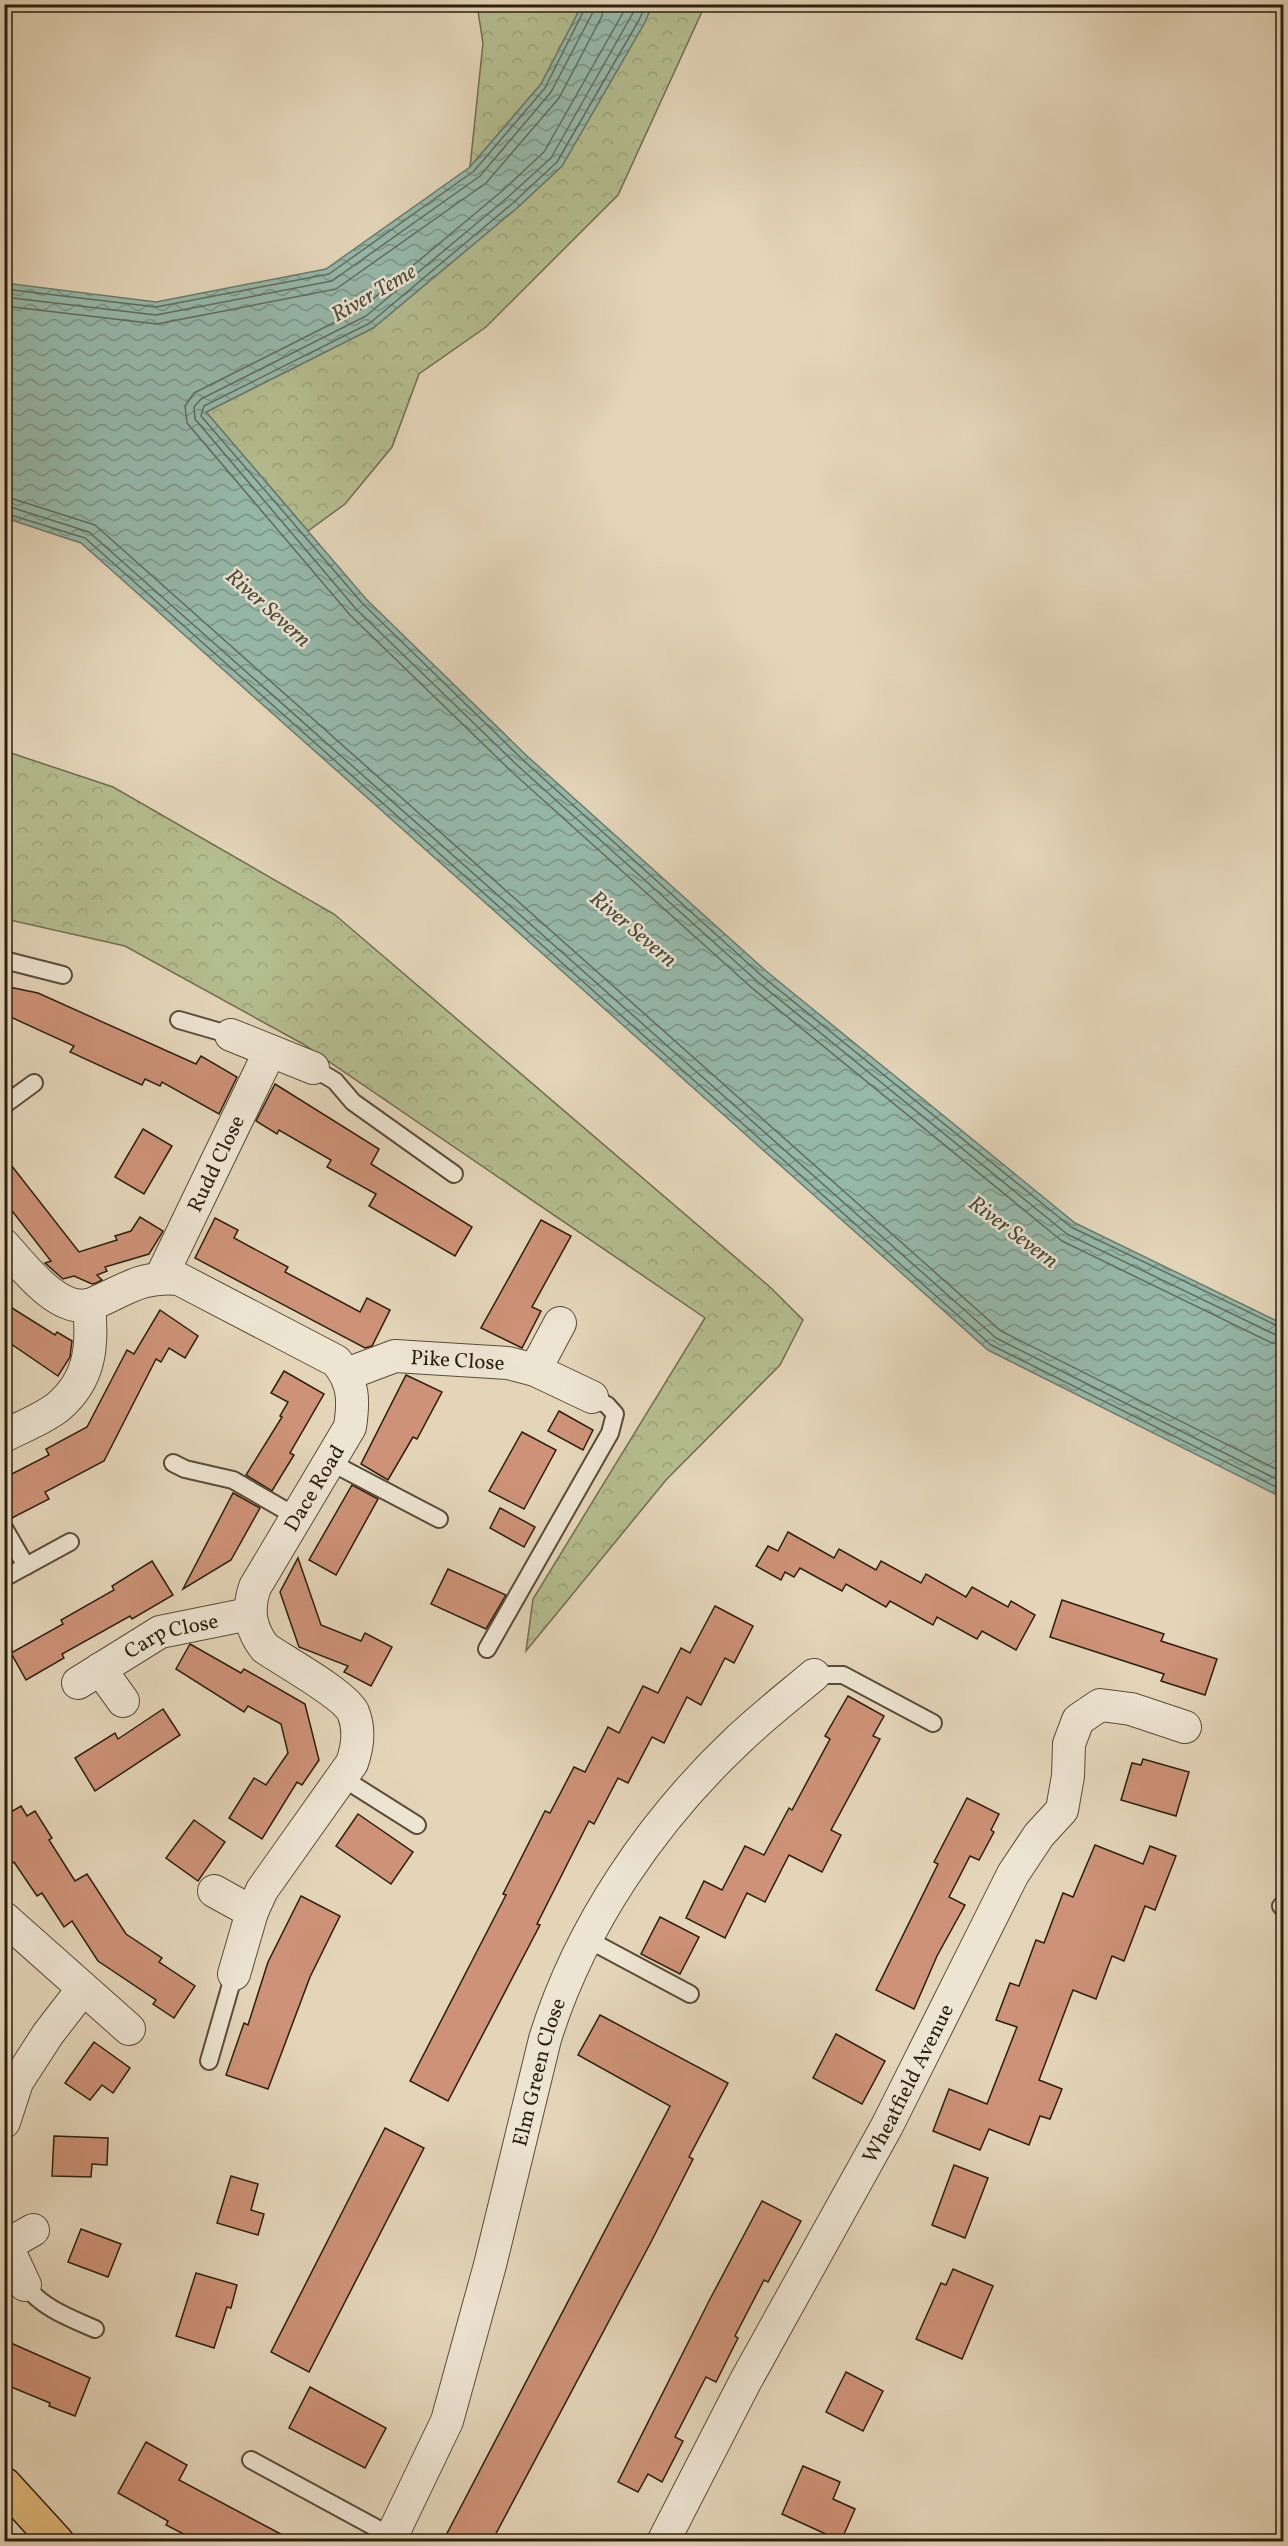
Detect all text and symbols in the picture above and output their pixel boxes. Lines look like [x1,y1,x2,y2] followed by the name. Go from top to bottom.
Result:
[326,257,422,331] water label: River Teme
[218,562,317,656] water label: River Severn
[582,884,683,976] water label: River Severn
[181,1111,253,1217] street label: Rudd Close
[961,1189,1064,1277] water label: River Severn
[410,1344,505,1379] street label: Pike Close
[278,1440,353,1538] street label: Dace Road
[119,1608,221,1667] street label: Carp Close
[506,1994,574,2150] street label: Elm Green Close
[856,1999,962,2169] street label: Wheatfield Avenue

